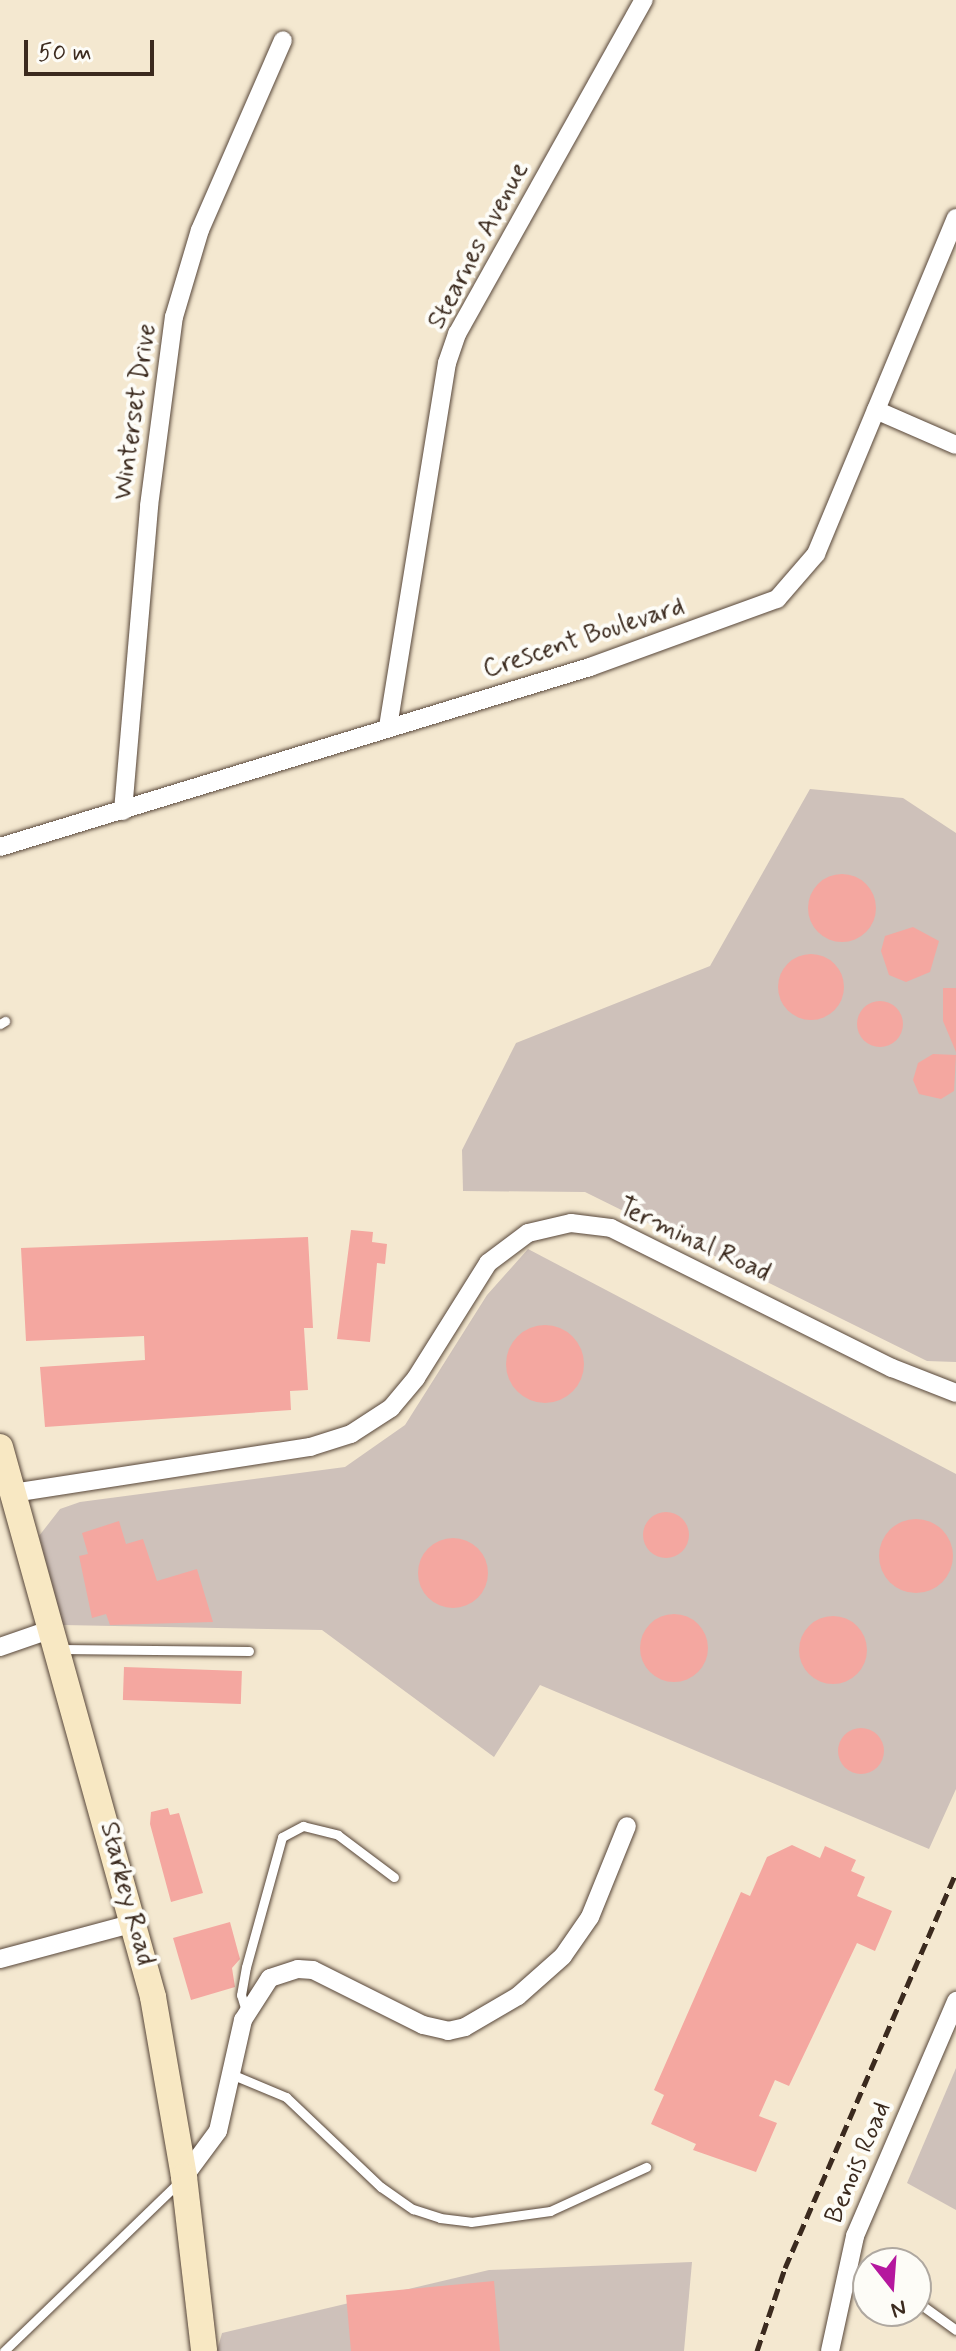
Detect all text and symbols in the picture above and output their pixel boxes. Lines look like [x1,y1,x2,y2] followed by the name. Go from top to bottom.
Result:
[28,24,158,74] scale bar
[38,38,92,69] text: 50 m
[421,156,537,336] street label: Stearnes Avenue
[108,322,164,502] street label: Winterset Drive
[479,592,689,686] street label: Crescent Boulevard
[614,1193,774,1289] street label: Terminal Road
[92,1819,160,1969] street label: Starkey Road
[819,2098,899,2228] street label: Benois Road
[852,2247,932,2327] north arrow
[887,2293,910,2324] text: N

